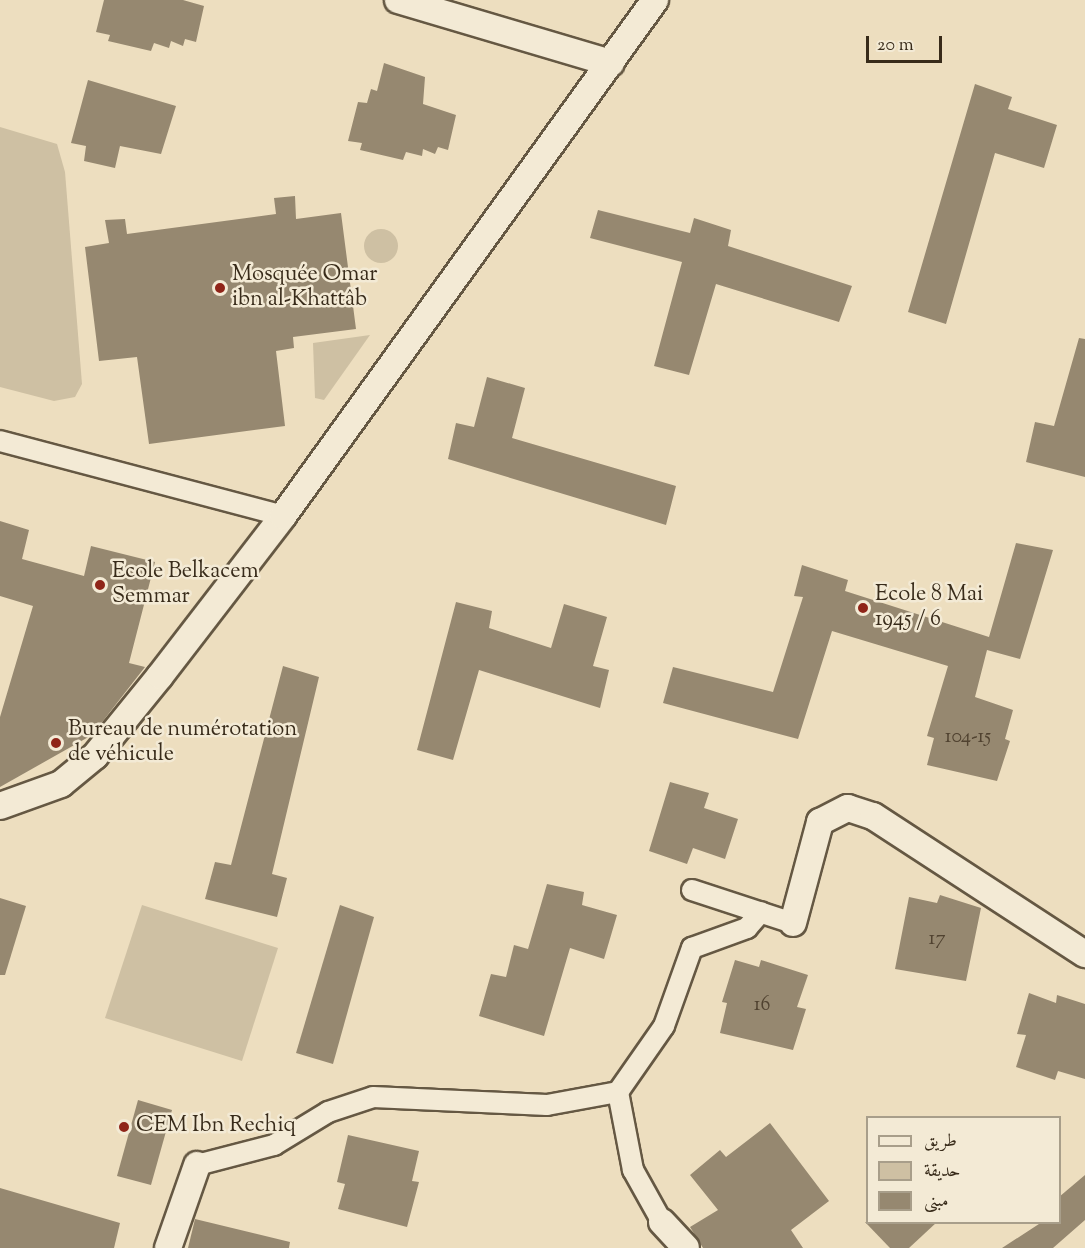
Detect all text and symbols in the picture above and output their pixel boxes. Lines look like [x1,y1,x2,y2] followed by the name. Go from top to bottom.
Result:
[869,24,946,62] scale bar
[877,33,914,59] text: 20 m
[232,262,378,314] place label: Mosquée Omar ibn al-Khattâb
[213,281,227,295] marker: Mosquée Omar ibn al-Khattâb
[112,559,259,610] place label: Ecole Belkacem Semmar
[93,578,107,592] marker: Ecole Belkacem Semmar
[875,582,983,634] place label: Ecole 8 Mai 1945 / 6
[856,601,870,615] marker: Ecole 8 Mai 1945 / 6
[68,717,297,768] place label: Bureau de numérotation de véhicule
[945,725,991,749] house number: 104-15
[49,736,63,750] marker: Bureau de numérotation de véhicule
[929,927,945,951] house number: 17
[754,993,770,1017] house number: 16
[136,1114,296,1140] place label: CEM Ibn Rechiq
[866,1116,1061,1224] legend
[117,1120,131,1134] marker: CEM Ibn Rechiq
[924,1129,957,1155] text: طريق
[924,1159,960,1185] text: حديقة
[924,1189,949,1215] text: مبنى

